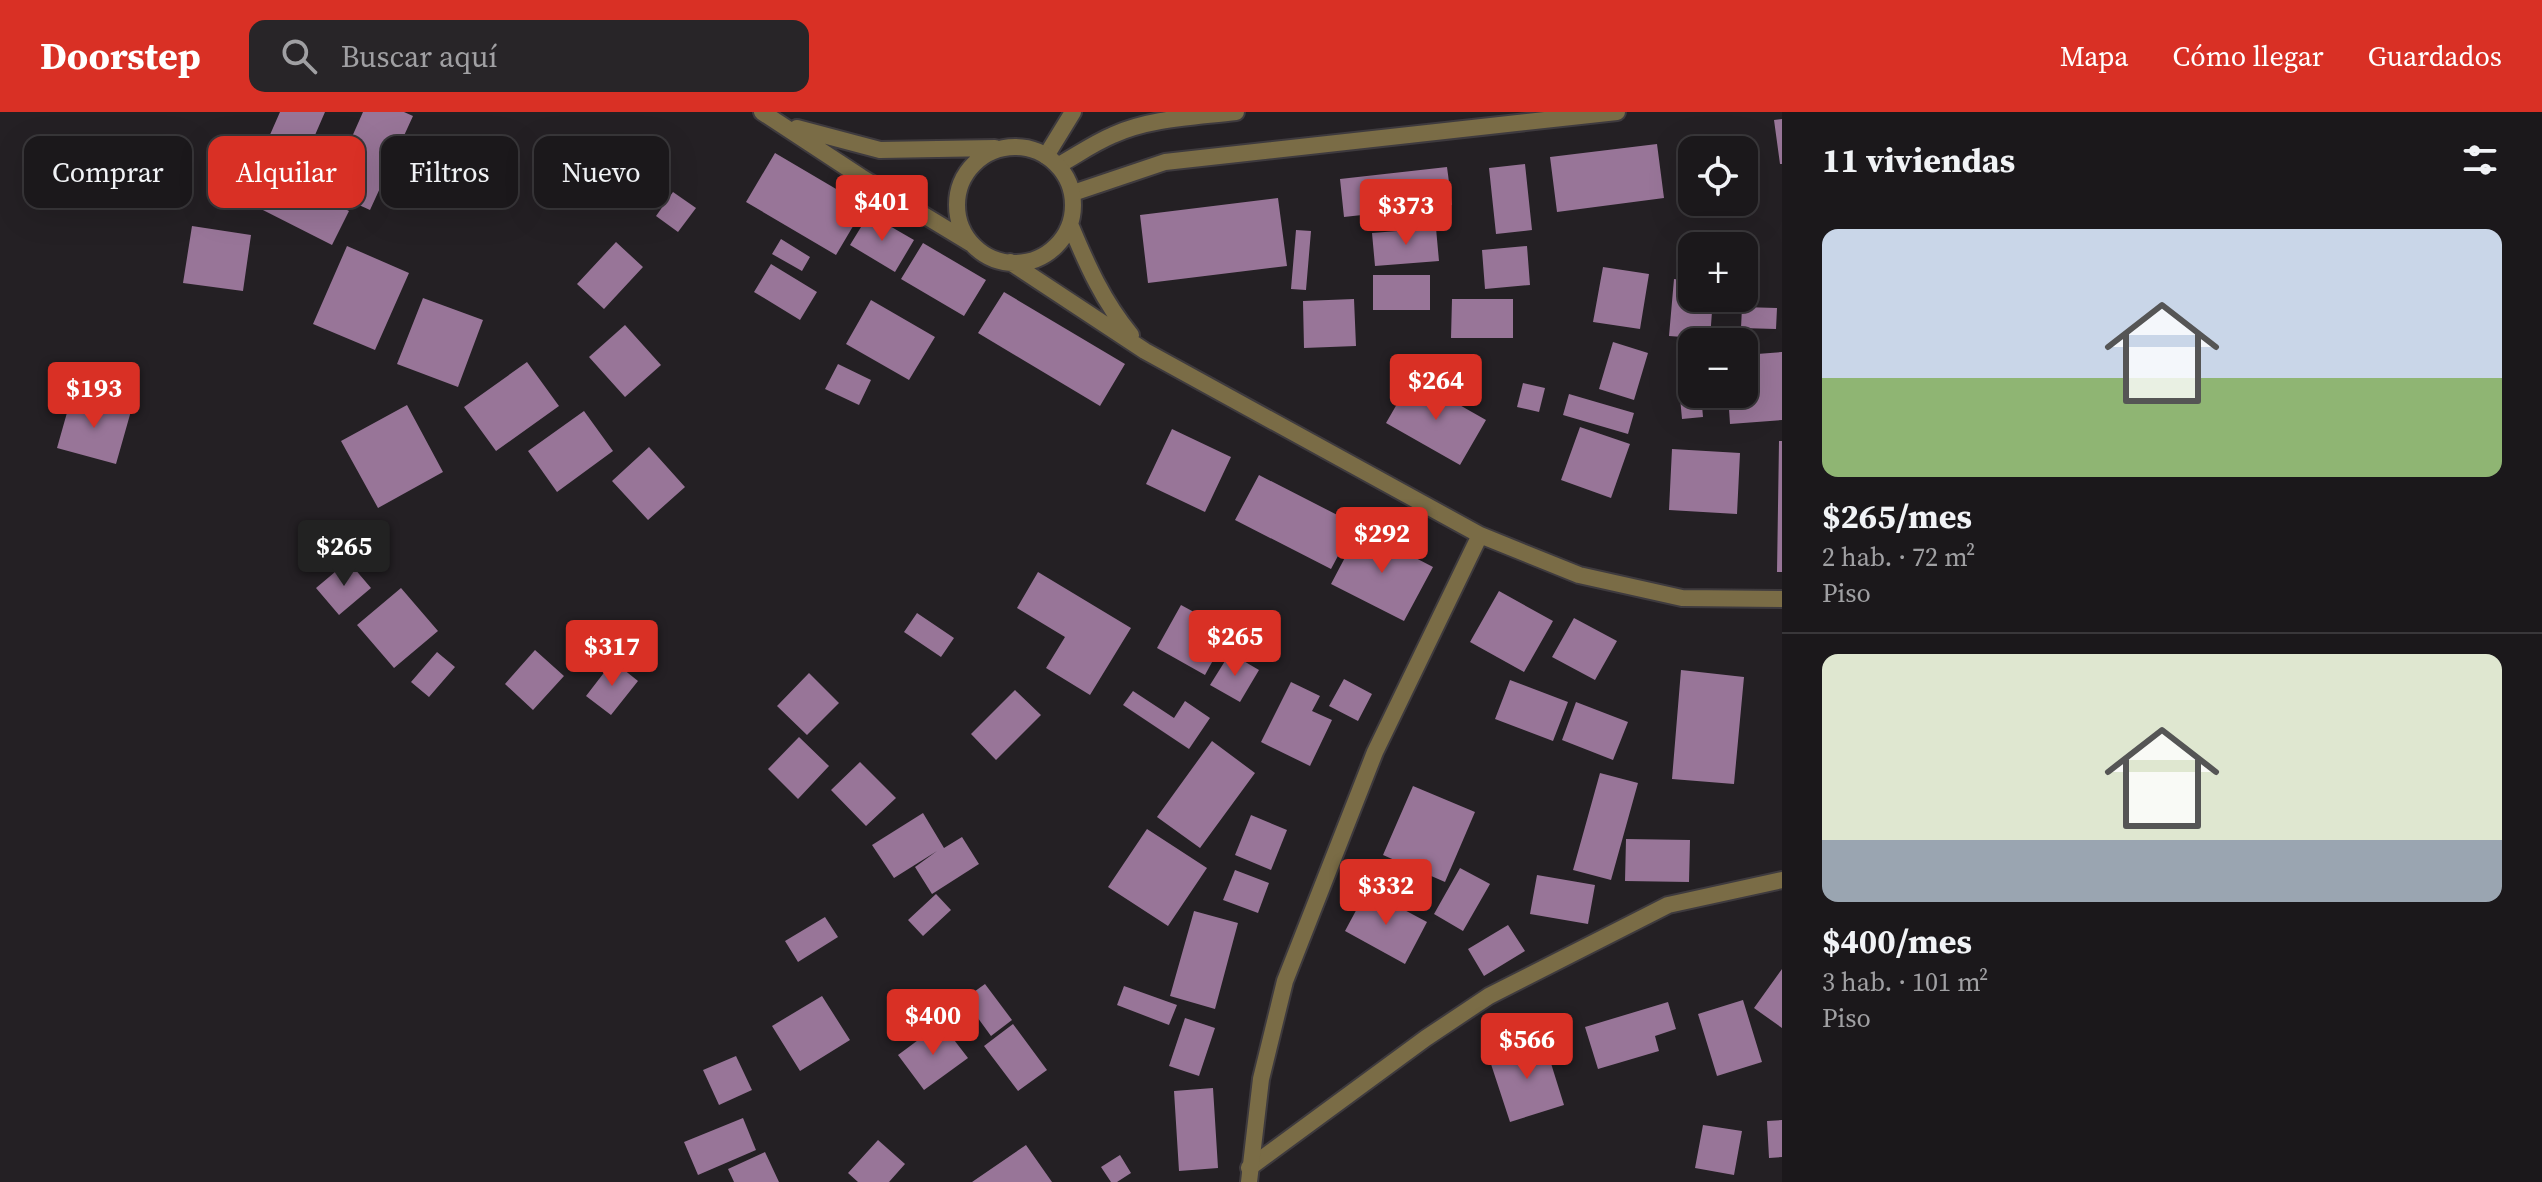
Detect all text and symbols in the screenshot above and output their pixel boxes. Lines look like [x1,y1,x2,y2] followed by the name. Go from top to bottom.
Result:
[249,20,809,92] search box
[40,30,201,82] text: Doorstep
[277,34,321,78] icon: search
[341,36,497,77] text: Buscar aquí
[2060,37,2129,75] text: Mapa
[2173,37,2324,75] text: Cómo llegar
[2368,37,2502,75] text: Guardados
[24,136,192,208] chip: Comprar
[208,136,365,208] chip: Alquilar
[381,136,518,208] chip: Filtros
[534,136,669,208] chip: Nuevo
[1678,136,1758,408] map controls
[1678,136,1758,216] button: locate
[1822,137,2015,183] text: 11 viviendas
[2458,138,2502,182] icon: filters
[835,175,929,243] pin: $401
[1359,179,1453,247] pin: $373
[854,183,910,219] text: $401
[1378,187,1434,223] text: $373
[1678,232,1758,312] button: +
[2090,281,2234,425] icon: home
[1678,328,1758,408] button: −
[1389,354,1483,422] pin: $264
[47,362,141,430] pin: $193
[1408,362,1464,398] text: $264
[66,370,122,406] text: $193
[1822,493,1972,539] text: $265/mes
[1335,507,1429,575] pin: $292
[1354,515,1410,551] text: $292
[297,520,391,588] pin: $265
[316,528,372,564] text: $265
[1822,539,1975,575] text: 2 hab. · 72 m²
[1822,575,1871,611] text: Piso
[1188,610,1282,678] pin: $265
[1207,618,1263,654] text: $265
[565,620,659,688] pin: $317
[584,628,640,664] text: $317
[2090,706,2234,850] icon: home
[1339,859,1433,927] pin: $332
[1358,867,1414,903] text: $332
[1822,918,1972,964] text: $400/mes
[1822,964,1988,1000] text: 3 hab. · 101 m²
[886,989,980,1057] pin: $400
[905,997,961,1033] text: $400
[1822,1000,1871,1036] text: Piso
[1480,1013,1574,1081] pin: $566
[1499,1021,1555,1057] text: $566

